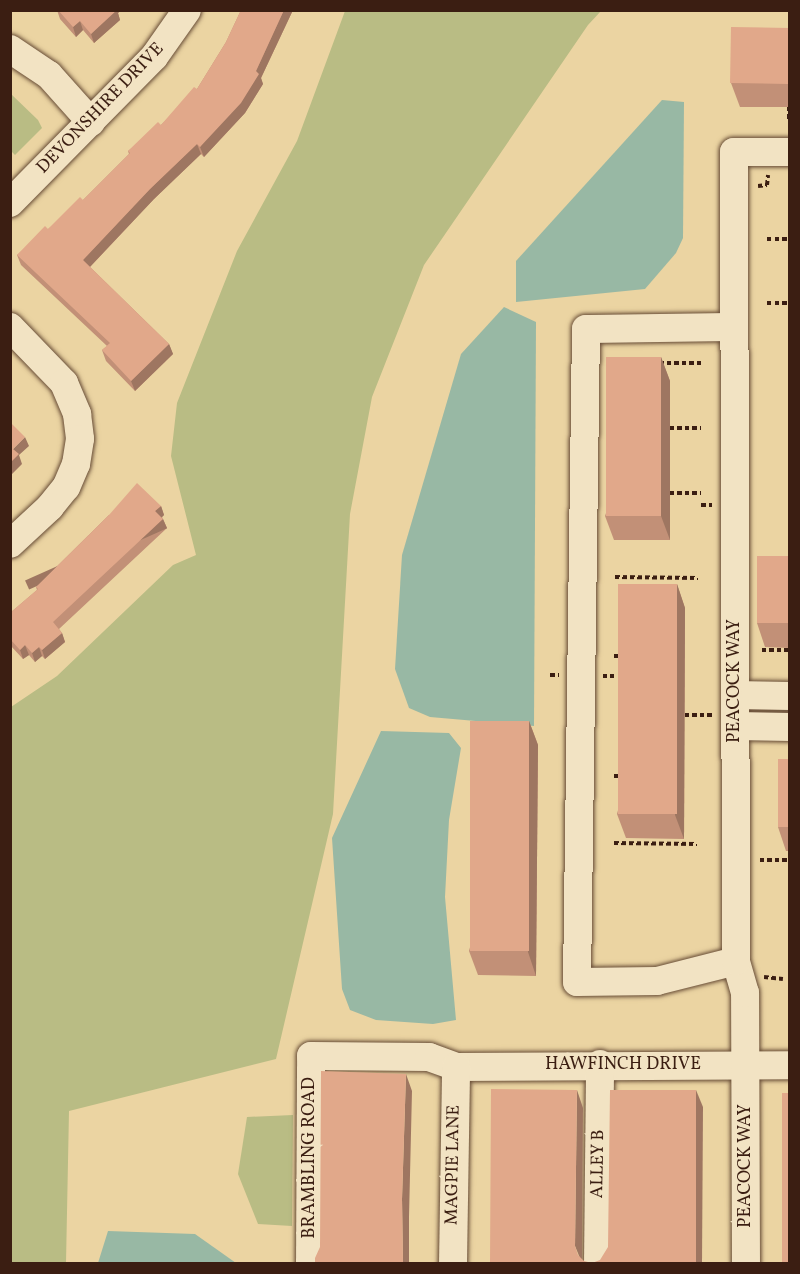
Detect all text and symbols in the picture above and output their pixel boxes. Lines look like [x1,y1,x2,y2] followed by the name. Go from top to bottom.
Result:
[33,39,169,179] street label: DEVONSHIRE DRIVE
[724,619,746,743] street label: PEACOCK WAY
[545,1054,701,1076] street label: HAWFINCH DRIVE
[299,1077,321,1239] street label: BRAMBLING ROAD
[735,1104,757,1228] street label: PEACOCK WAY
[442,1105,466,1225] street label: MAGPIE LANE
[588,1129,610,1199] street label: ALLEY B

